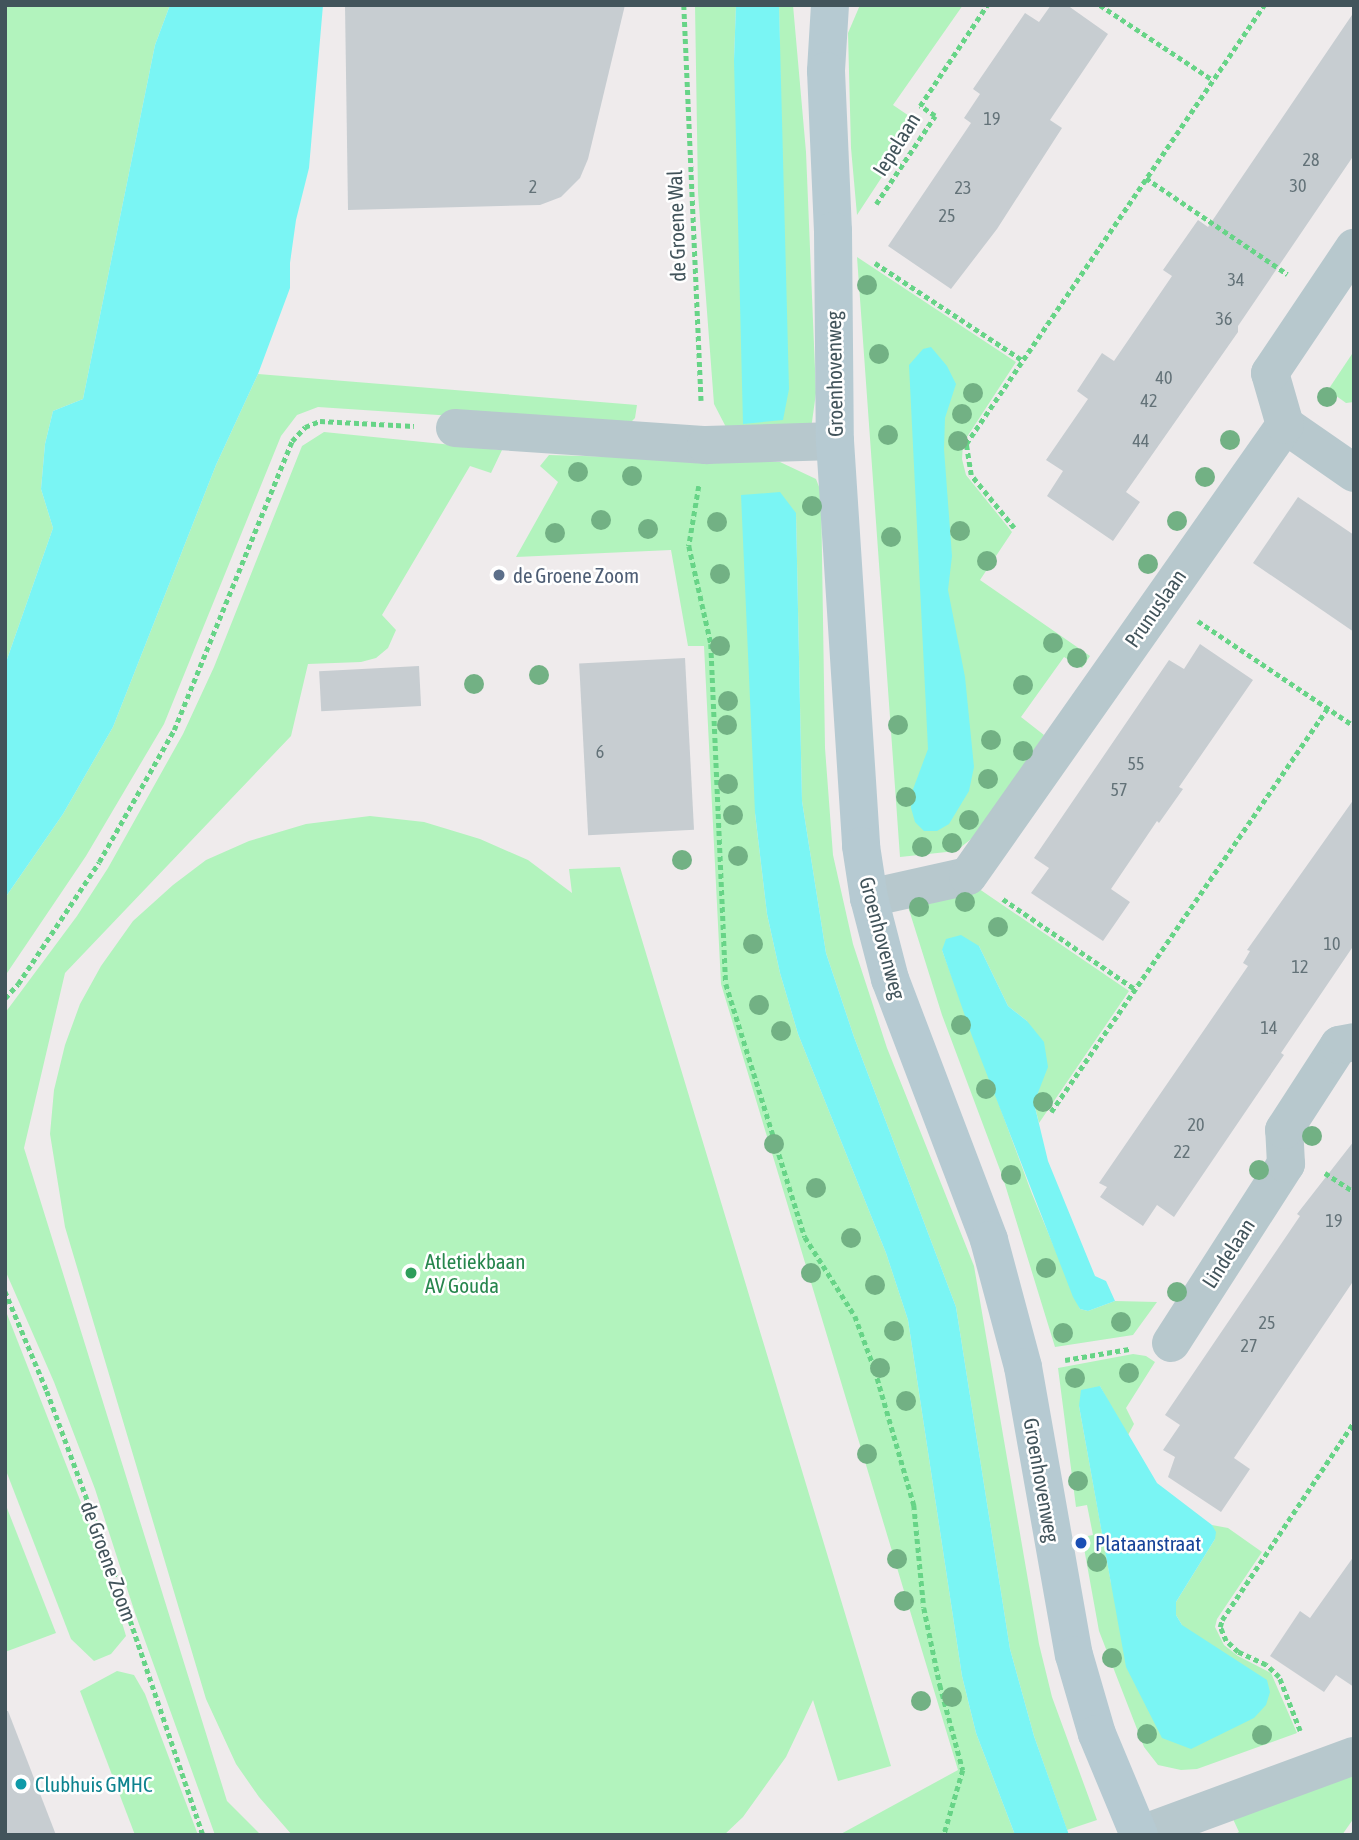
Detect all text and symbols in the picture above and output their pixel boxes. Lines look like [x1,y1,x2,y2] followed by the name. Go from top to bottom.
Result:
[867,108,925,180] street label: Iepelaan
[984,108,1000,130] house number: 19
[1303,149,1319,171] house number: 28
[661,170,691,282] street label: de Groene Wal
[1290,175,1306,197] house number: 30
[529,176,537,198] house number: 2
[955,177,971,199] house number: 23
[939,205,955,227] house number: 25
[1228,269,1244,291] house number: 34
[1216,308,1232,330] house number: 36
[820,311,848,437] street label: Groenhovenweg
[1156,367,1172,389] house number: 40
[1141,390,1157,412] house number: 42
[1133,430,1149,452] house number: 44
[513,562,639,588] place label: de Groene Zoom
[1119,564,1191,652] street label: Prunuslaan
[491,567,507,583] marker: de Groene Zoom
[596,741,604,763] house number: 6
[1128,753,1144,775] house number: 55
[1111,779,1127,801] house number: 57
[855,874,911,1002] street label: Groenhovenweg
[1324,933,1340,955] house number: 10
[1292,956,1308,978] house number: 12
[1261,1017,1277,1039] house number: 14
[1188,1114,1204,1136] house number: 20
[1174,1141,1190,1163] house number: 22
[1326,1210,1342,1232] house number: 19
[1196,1213,1260,1293] street label: Lindelaan
[425,1248,526,1298] place label: Atletiekbaan AV Gouda
[403,1265,419,1281] marker: Atletiekbaan AV Gouda
[1259,1312,1275,1334] house number: 25
[1241,1335,1257,1357] house number: 27
[1019,1416,1065,1544] street label: Groenhovenweg
[76,1497,142,1625] street label: de Groene Zoom
[1095,1530,1201,1556] place label: Plataanstraat
[1073,1535,1089,1551] marker: Plataanstraat
[35,1771,152,1797] place label: Clubhuis GMHC
[13,1776,29,1792] marker: Clubhuis GMHC

